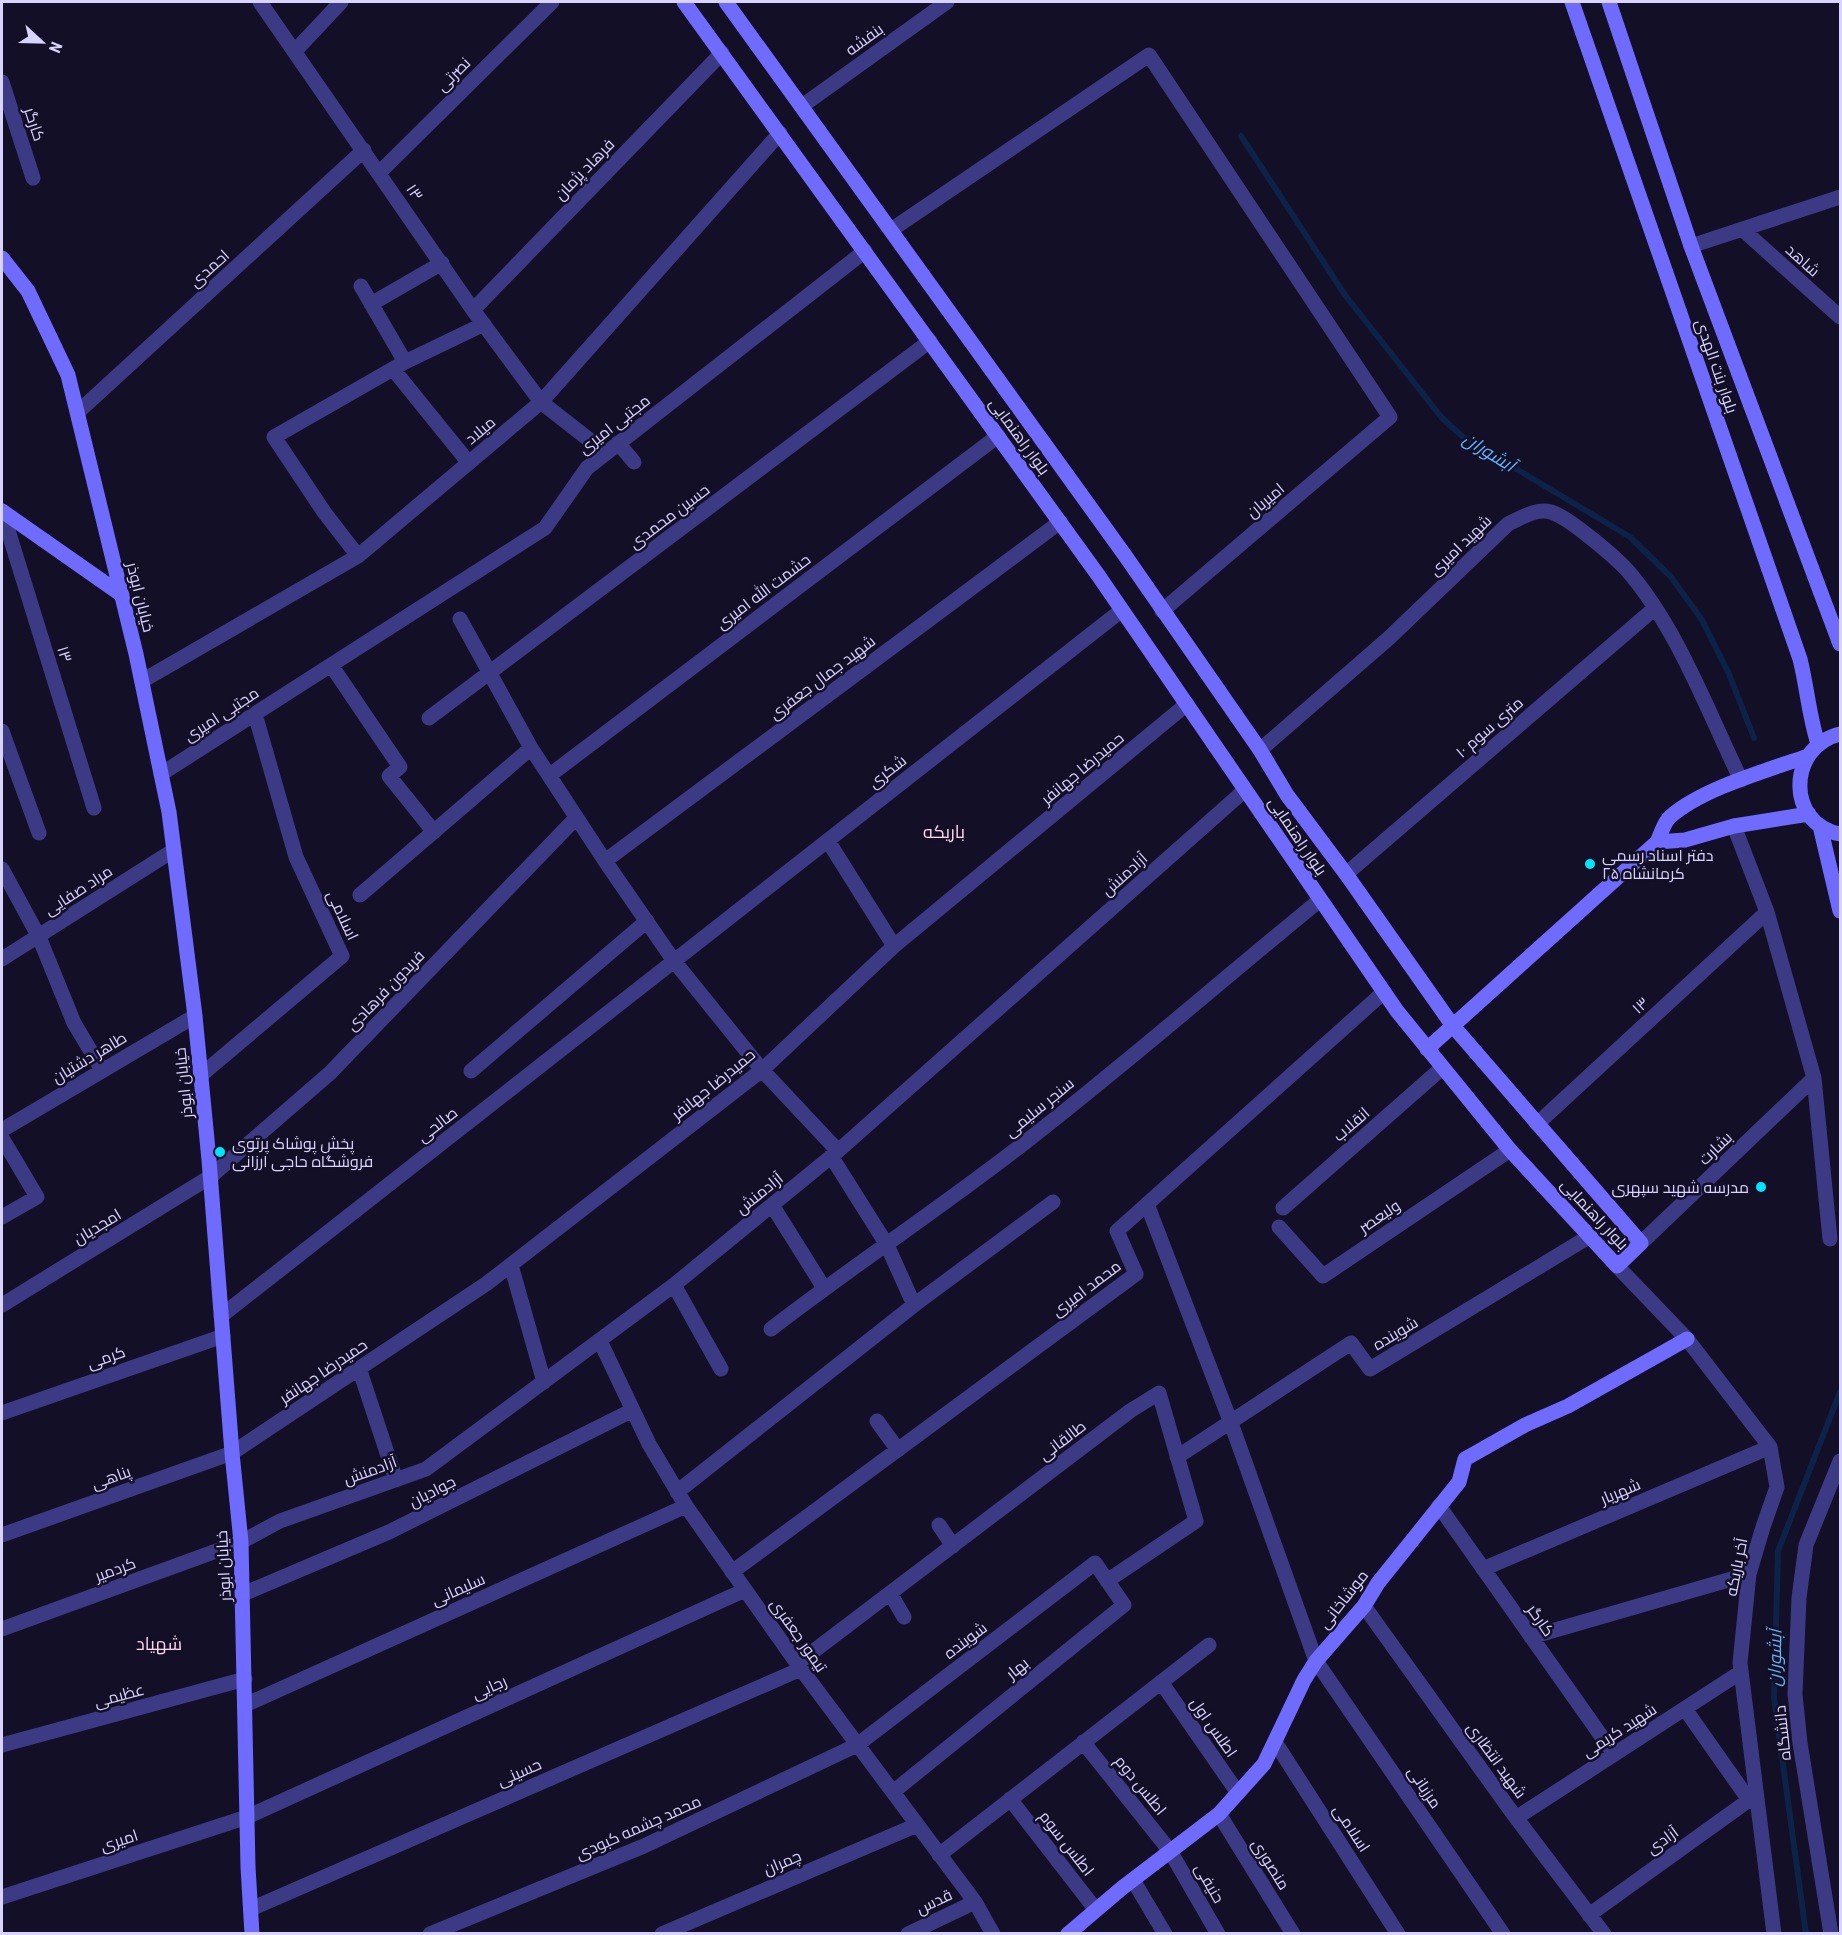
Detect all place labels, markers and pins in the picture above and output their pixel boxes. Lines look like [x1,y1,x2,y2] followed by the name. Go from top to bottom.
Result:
[1602,846,1713,883] place label: دفتر اسناد رسمی ۲۵ کرمانشاه
[1583,857,1597,871] marker: دفتر اسناد رسمی ۲۵ کرمانشاه
[232,1134,373,1172] place label: پخش پوشاک پرتوی فروشگاه حاجی ارزانی
[213,1145,227,1159] marker: پخش پوشاک پرتوی فروشگاه حاجی ارزانی
[1611,1178,1749,1198] place label: مدرسه شهید سپهری
[1754,1180,1768,1194] marker: مدرسه شهید سپهری

